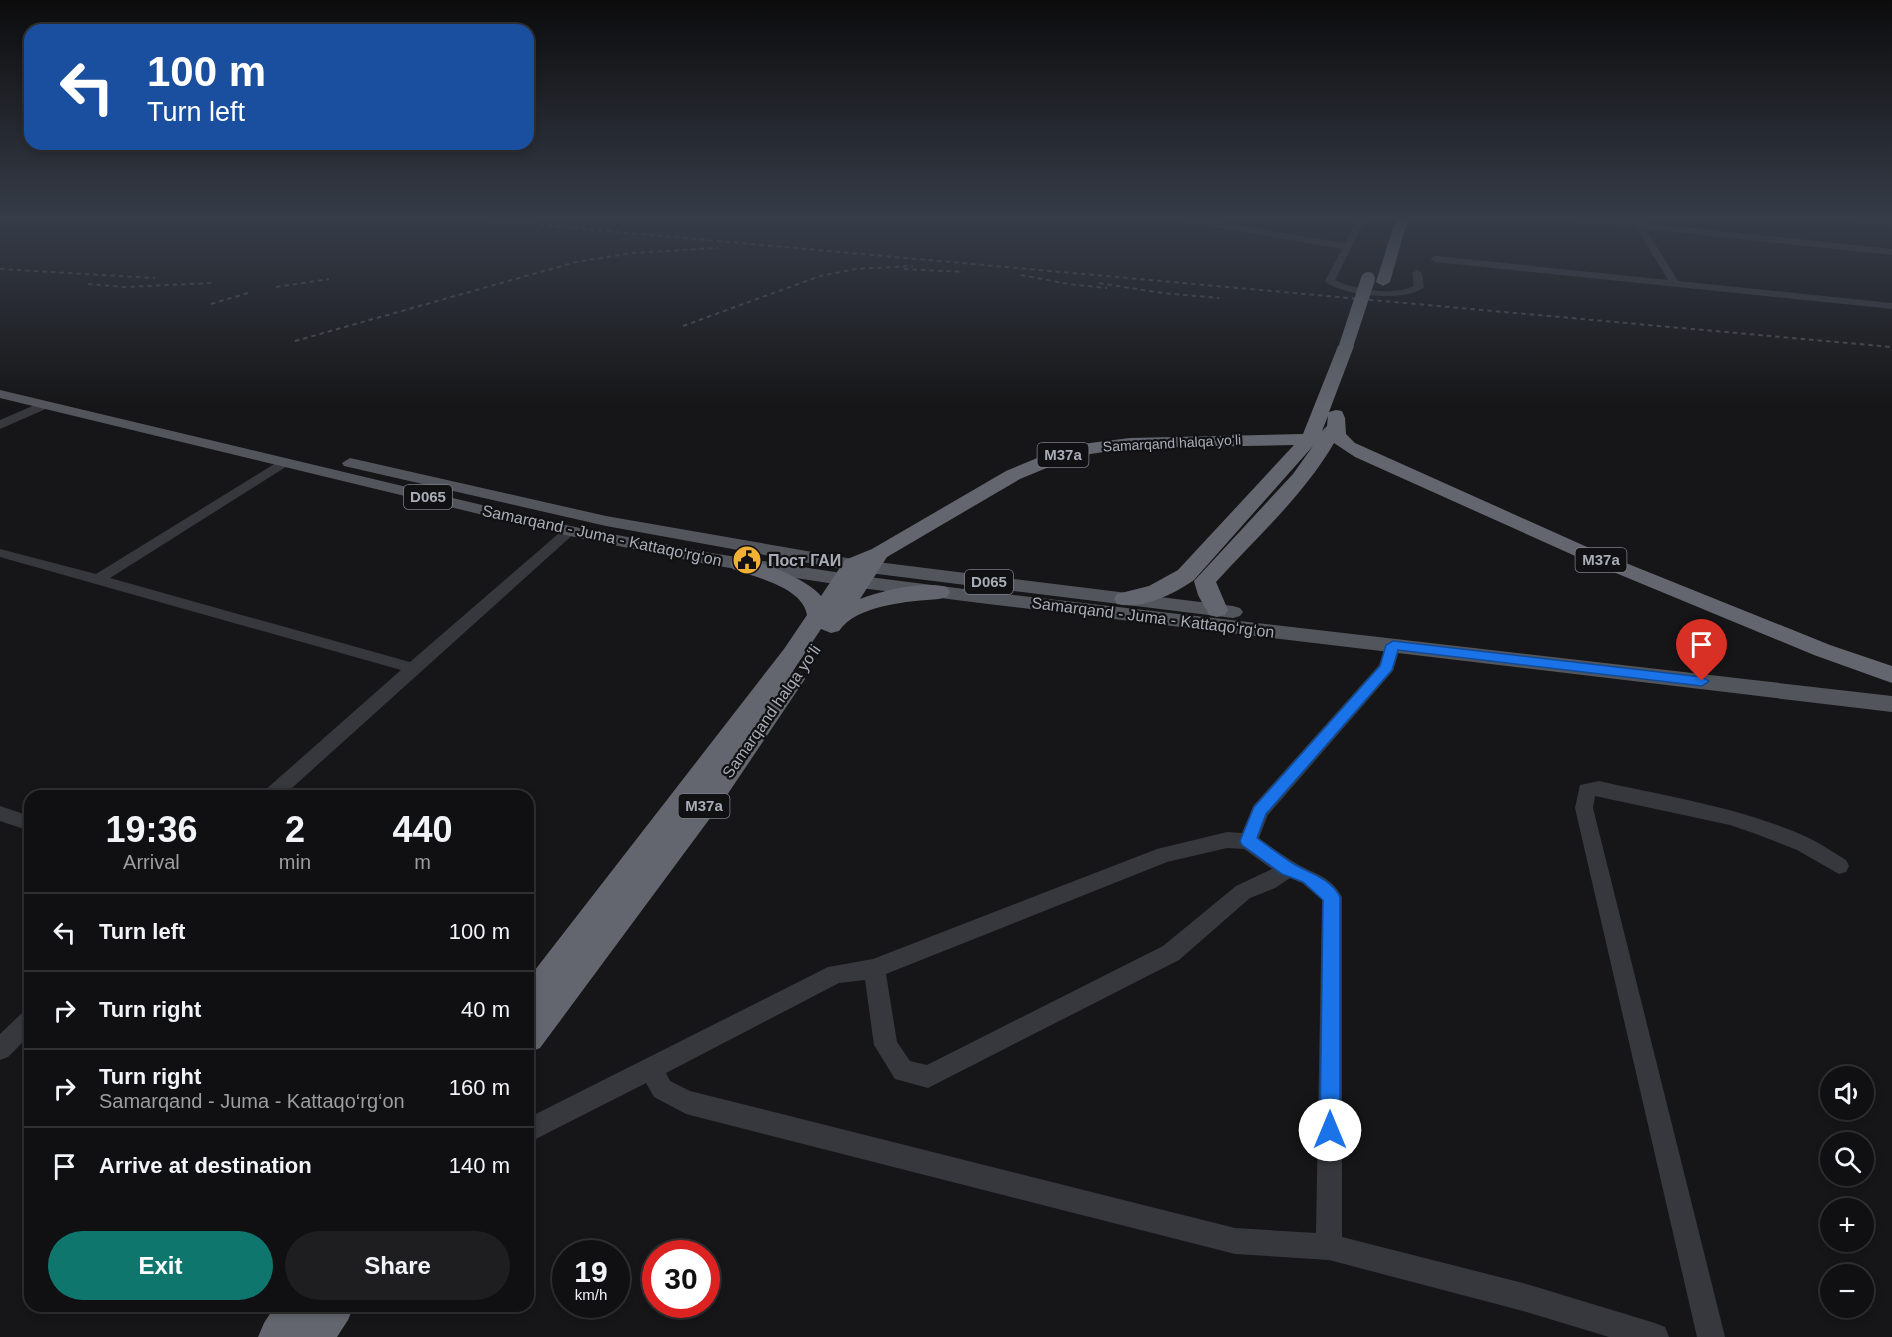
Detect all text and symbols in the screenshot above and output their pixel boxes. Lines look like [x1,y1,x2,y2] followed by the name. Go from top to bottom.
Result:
[48,48,126,126] icon: left
[147,48,266,95] text: 100 m
[147,97,245,127] text: Turn left
[1102,431,1242,455] street label: Samarqand halqa yoʻli
[1038,443,1088,467] road number: M37a
[404,485,452,509] road number: D065
[481,502,723,569] street label: Samarqand - Juma - Kattaqo‘rg‘on
[731,544,763,576] public building icon: Пост ГАИ
[1576,548,1626,572] road number: M37a
[768,552,841,569] place label: Пост ГАИ
[965,570,1013,594] road number: D065
[1031,594,1275,641] street label: Samarqand - Juma - Kattaqo‘rg‘on
[1676,619,1727,681] pin
[1685,628,1718,661] icon: arrive
[719,642,824,781] street label: Samarqand halqa yoʻli
[678,794,730,818] road number: M37a
[105,809,197,850] text: 19:36
[285,809,305,850] text: 2
[392,809,453,850] text: 440
[123,851,180,873] text: Arrival
[279,851,311,873] text: min
[414,851,431,873] text: m
[48,916,81,949] icon: left
[99,919,185,944] text: Turn left
[449,919,510,944] text: 100 m
[48,994,81,1027] icon: right
[99,997,201,1022] text: Turn right
[461,997,510,1022] text: 40 m
[99,1064,201,1089] text: Turn right
[1820,1066,1874,1318] map controls
[1820,1066,1874,1120] button: sound
[48,1072,81,1105] icon: right
[449,1075,510,1100] text: 160 m
[99,1090,405,1112] text: Samarqand - Juma - Kattaqo‘rg‘on
[1298,1098,1362,1162] position arrow
[1820,1132,1874,1186] button: search
[48,1150,81,1183] icon: arrive
[99,1153,312,1178] text: Arrive at destination
[449,1153,510,1178] text: 140 m
[1820,1198,1874,1252] button: +
[48,1231,273,1300] button: Exit
[285,1231,510,1300] button: Share
[642,1240,720,1318] speed limit sign: 30
[574,1255,608,1288] text: 19
[1820,1264,1874,1318] button: −
[575,1286,607,1303] text: km/h

